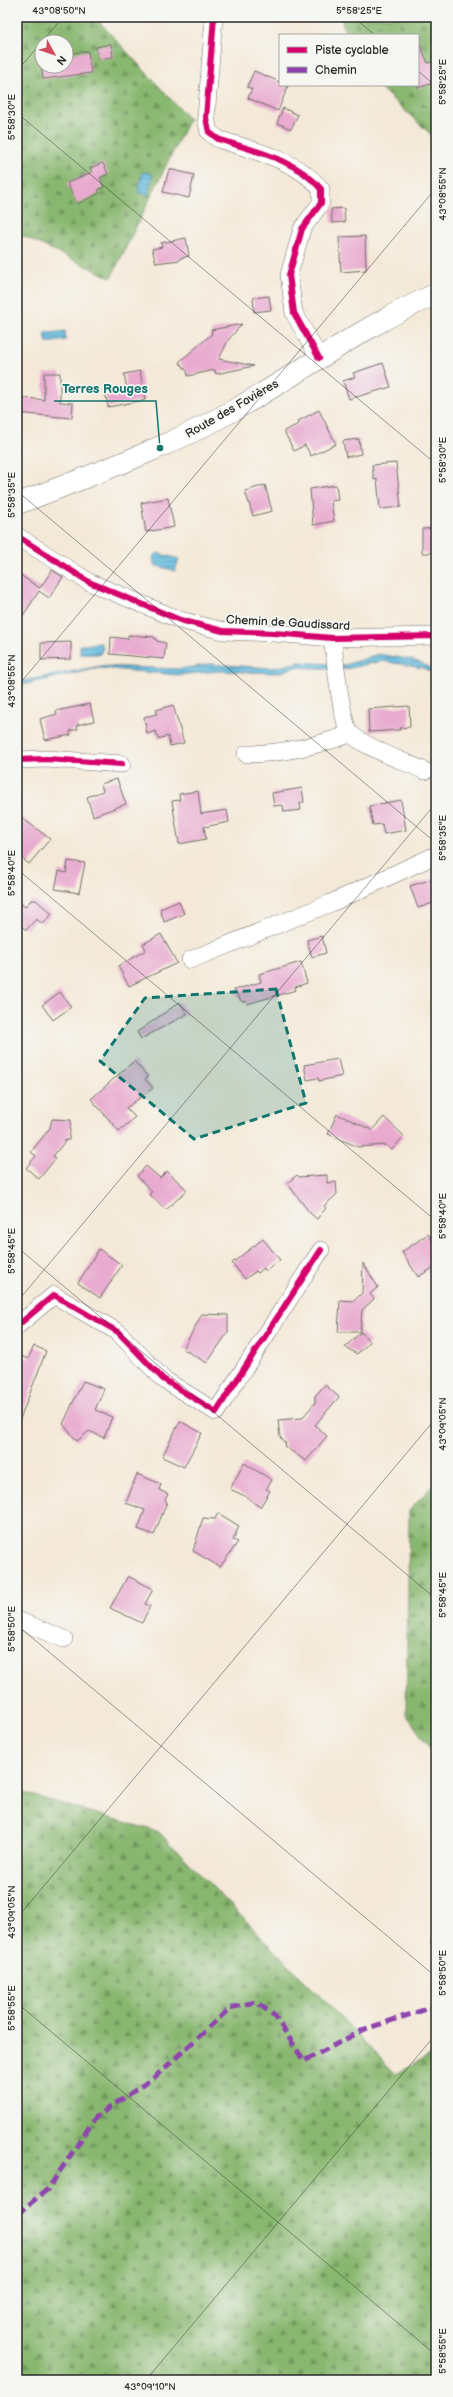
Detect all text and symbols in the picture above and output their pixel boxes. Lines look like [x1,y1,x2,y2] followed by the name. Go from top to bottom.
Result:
[32,5,86,17] text: 43°08'50"N
[336,5,382,17] text: 5°58'25"E
[34,34,74,74] north arrow
[279,34,419,86] legend
[315,43,389,58] text: Piste cyclable
[54,53,69,67] text: N
[437,59,449,105] text: 5°58'25"E
[315,63,357,78] text: Chemin
[6,93,18,140] text: 5°58'30"E
[437,167,449,221] text: 43°08'55"N
[54,376,156,401] callout: Terres Rouges
[183,376,281,442] street label: Route des Favières
[62,381,148,397] text: Terres Rouges
[437,436,449,483] text: 5°58'30"E
[6,471,18,518] text: 5°58'35"E
[226,612,350,634] street label: Chemin de Gaudissard
[6,654,18,708] text: 43°08'55"N
[437,814,449,861] text: 5°58'35"E
[6,849,18,896] text: 5°58'40"E
[437,1192,449,1239] text: 5°58'40"E
[6,1228,18,1274] text: 5°58'45"E
[437,1397,449,1451] text: 43°09'05"N
[437,1572,449,1618] text: 5°58'45"E
[6,1606,18,1652] text: 5°58'50"E
[6,1885,18,1939] text: 43°09'05"N
[437,1950,449,1996] text: 5°58'50"E
[6,1985,18,2031] text: 5°58'55"E
[437,2328,449,2374] text: 5°58'55"E
[124,2381,176,2393] text: 43°09'10"N

